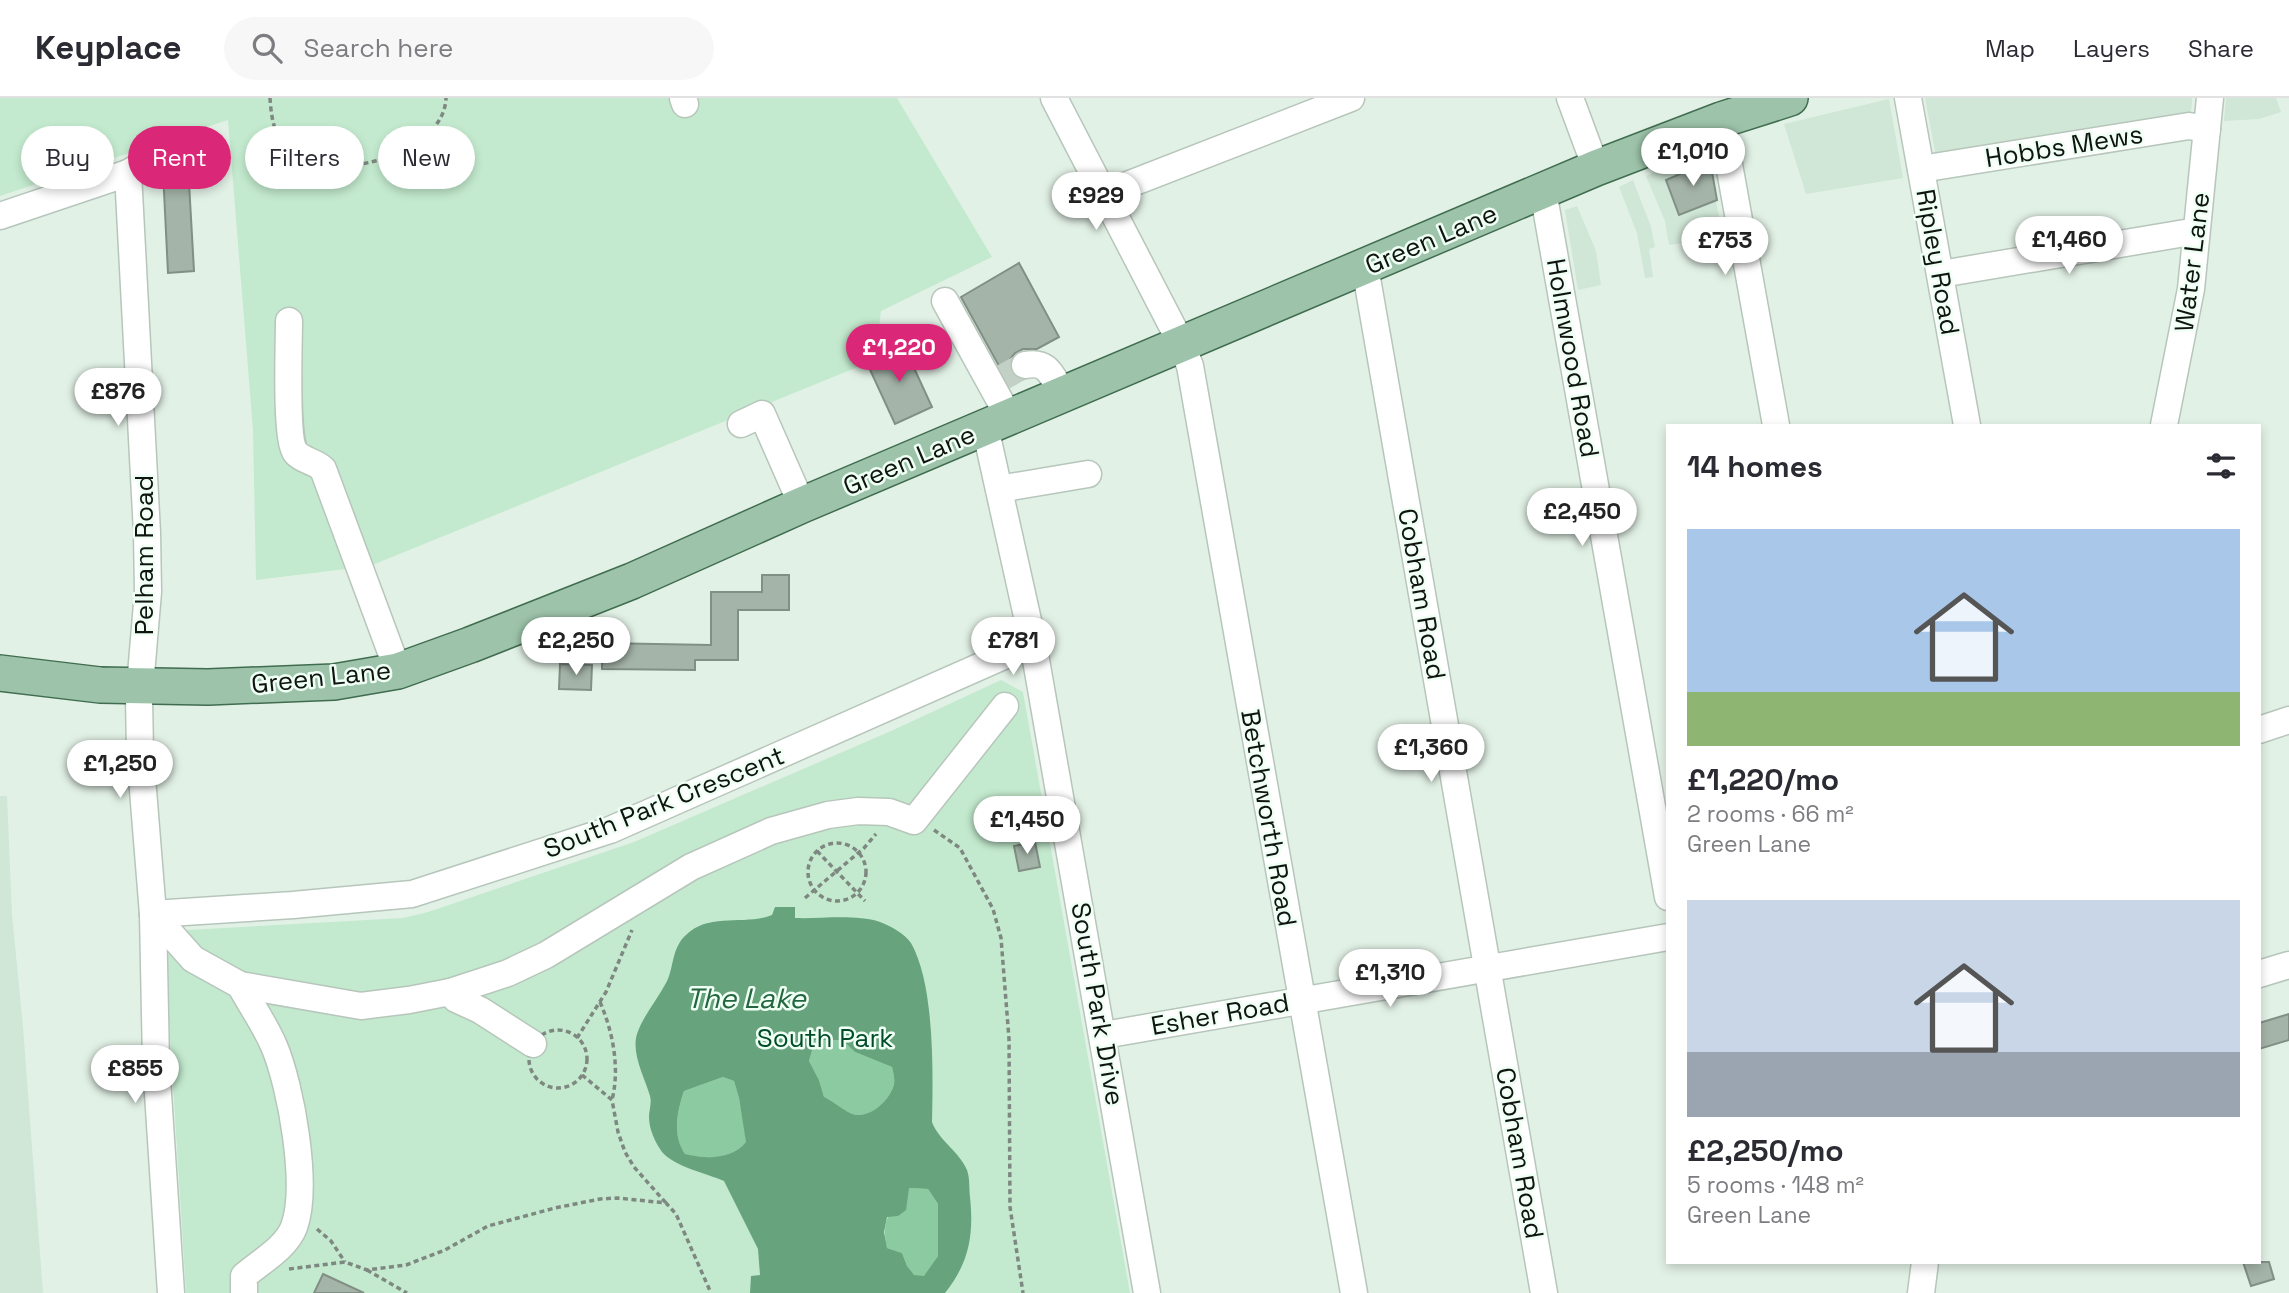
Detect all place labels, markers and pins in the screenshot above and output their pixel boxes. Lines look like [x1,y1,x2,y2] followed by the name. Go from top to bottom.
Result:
[1636,129,1750,188] pin: £1,010
[1055,172,1137,232] pin: £929
[2012,216,2126,276] pin: £1,460
[1684,218,1766,277] pin: £753
[842,324,956,384] pin: £1,220
[77,368,159,428] pin: £876
[1525,489,1639,548] pin: £2,450
[519,618,633,677] pin: £2,250
[972,618,1054,677] pin: £781
[1374,724,1488,784] pin: £1,360
[63,740,177,800] pin: £1,250
[970,796,1084,856] pin: £1,450
[1333,950,1447,1009] pin: £1,310
[94,1046,176,1105] pin: £855

